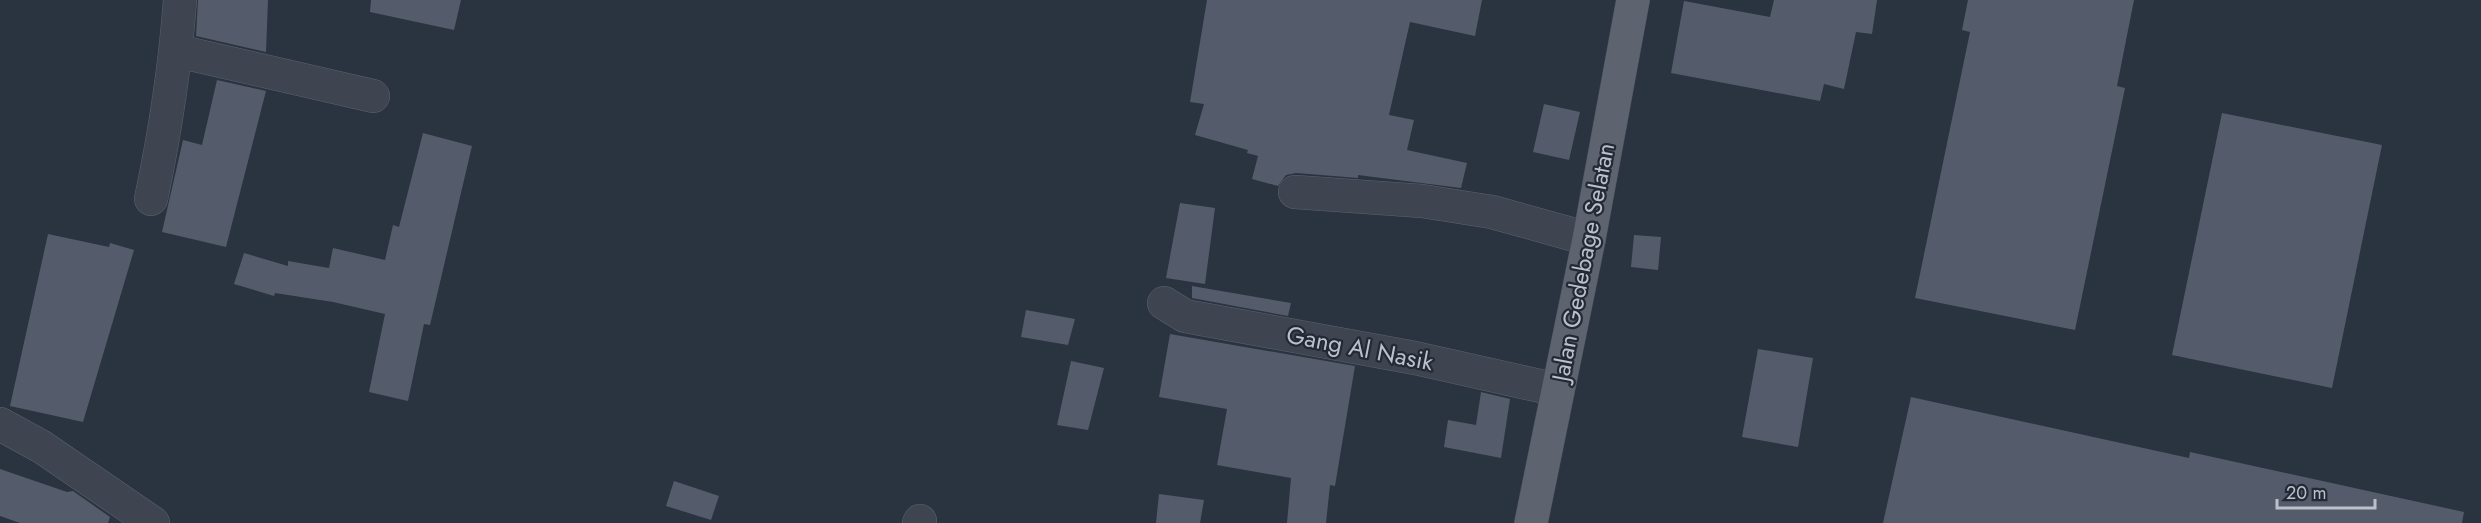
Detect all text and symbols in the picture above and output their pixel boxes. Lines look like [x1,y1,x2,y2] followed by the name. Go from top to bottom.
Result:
[1542,140,1623,387] street label: Jalan Gedebage Selatan
[1284,317,1437,379] street label: Gang Al Nasik
[2277,472,2374,510] scale bar
[2286,480,2326,506] text: 20 m

